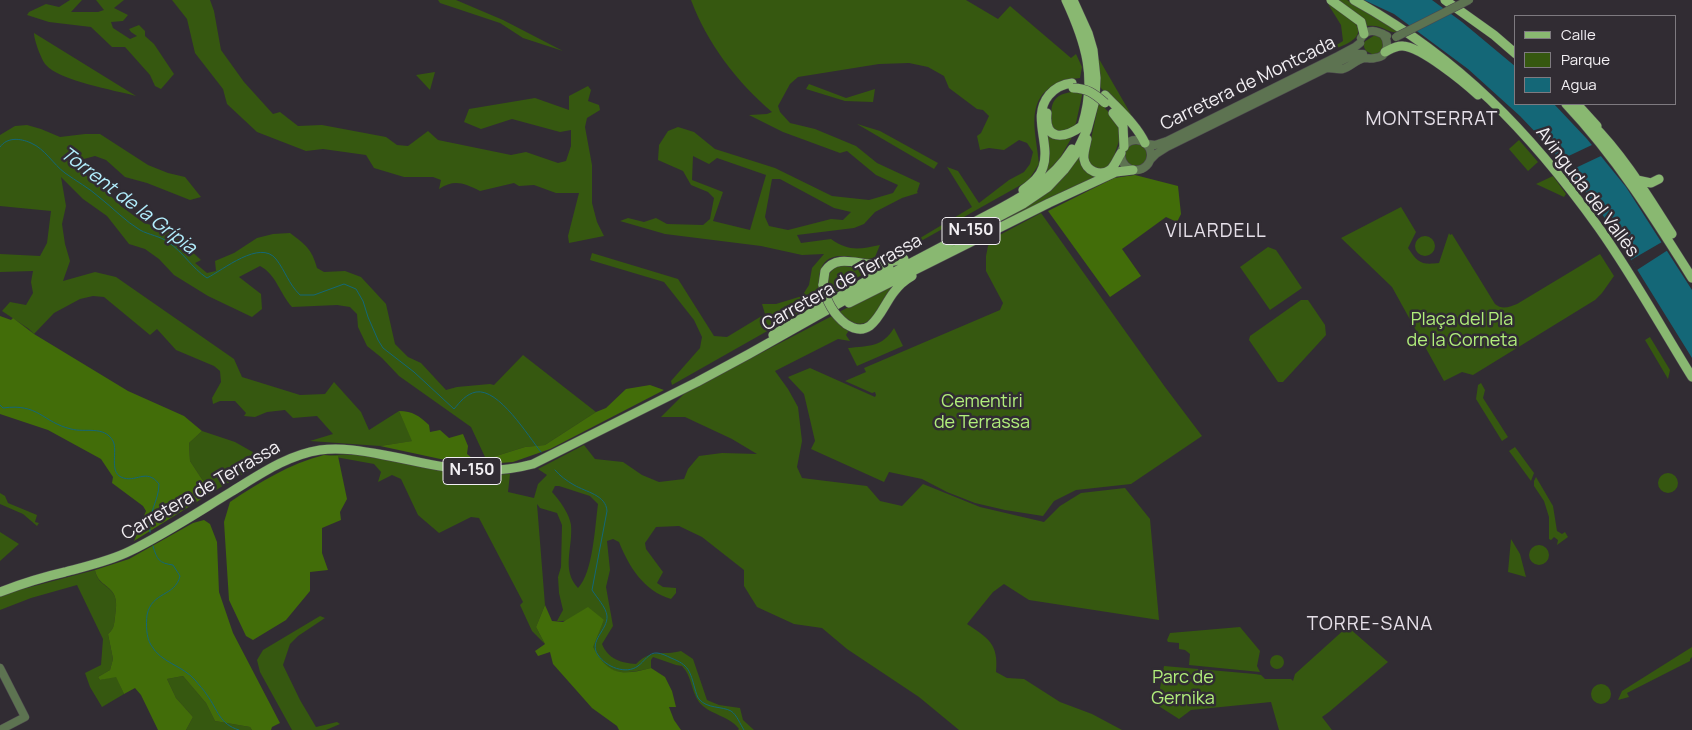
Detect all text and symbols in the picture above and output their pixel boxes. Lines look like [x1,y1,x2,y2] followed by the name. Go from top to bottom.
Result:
[1514,15,1677,105] legend
[1561,24,1596,45] text: Calle
[1157,32,1339,136] street label: Carretera de Montcada
[1561,49,1610,70] text: Parque
[1561,74,1597,95] text: Agua
[1364,109,1500,131] district label: MONTSERRAT
[1531,123,1643,261] street label: Avinguda del Vallès
[56,143,200,259] water label: Torrent de la Grípia
[942,218,1000,245] road number: N-150
[1164,221,1268,243] district label: VILARDELL
[758,230,926,336] street label: Carretera de Terrassa
[1407,309,1517,352] park label: Plaça del Pla de la Corneta
[934,391,1030,434] park label: Cementiri de Terrassa
[118,437,284,545] street label: Carretera de Terrassa
[443,458,501,484] road number: N-150
[1305,614,1435,636] district label: TORRE-SANA
[1151,667,1215,710] park label: Parc de Gernika

